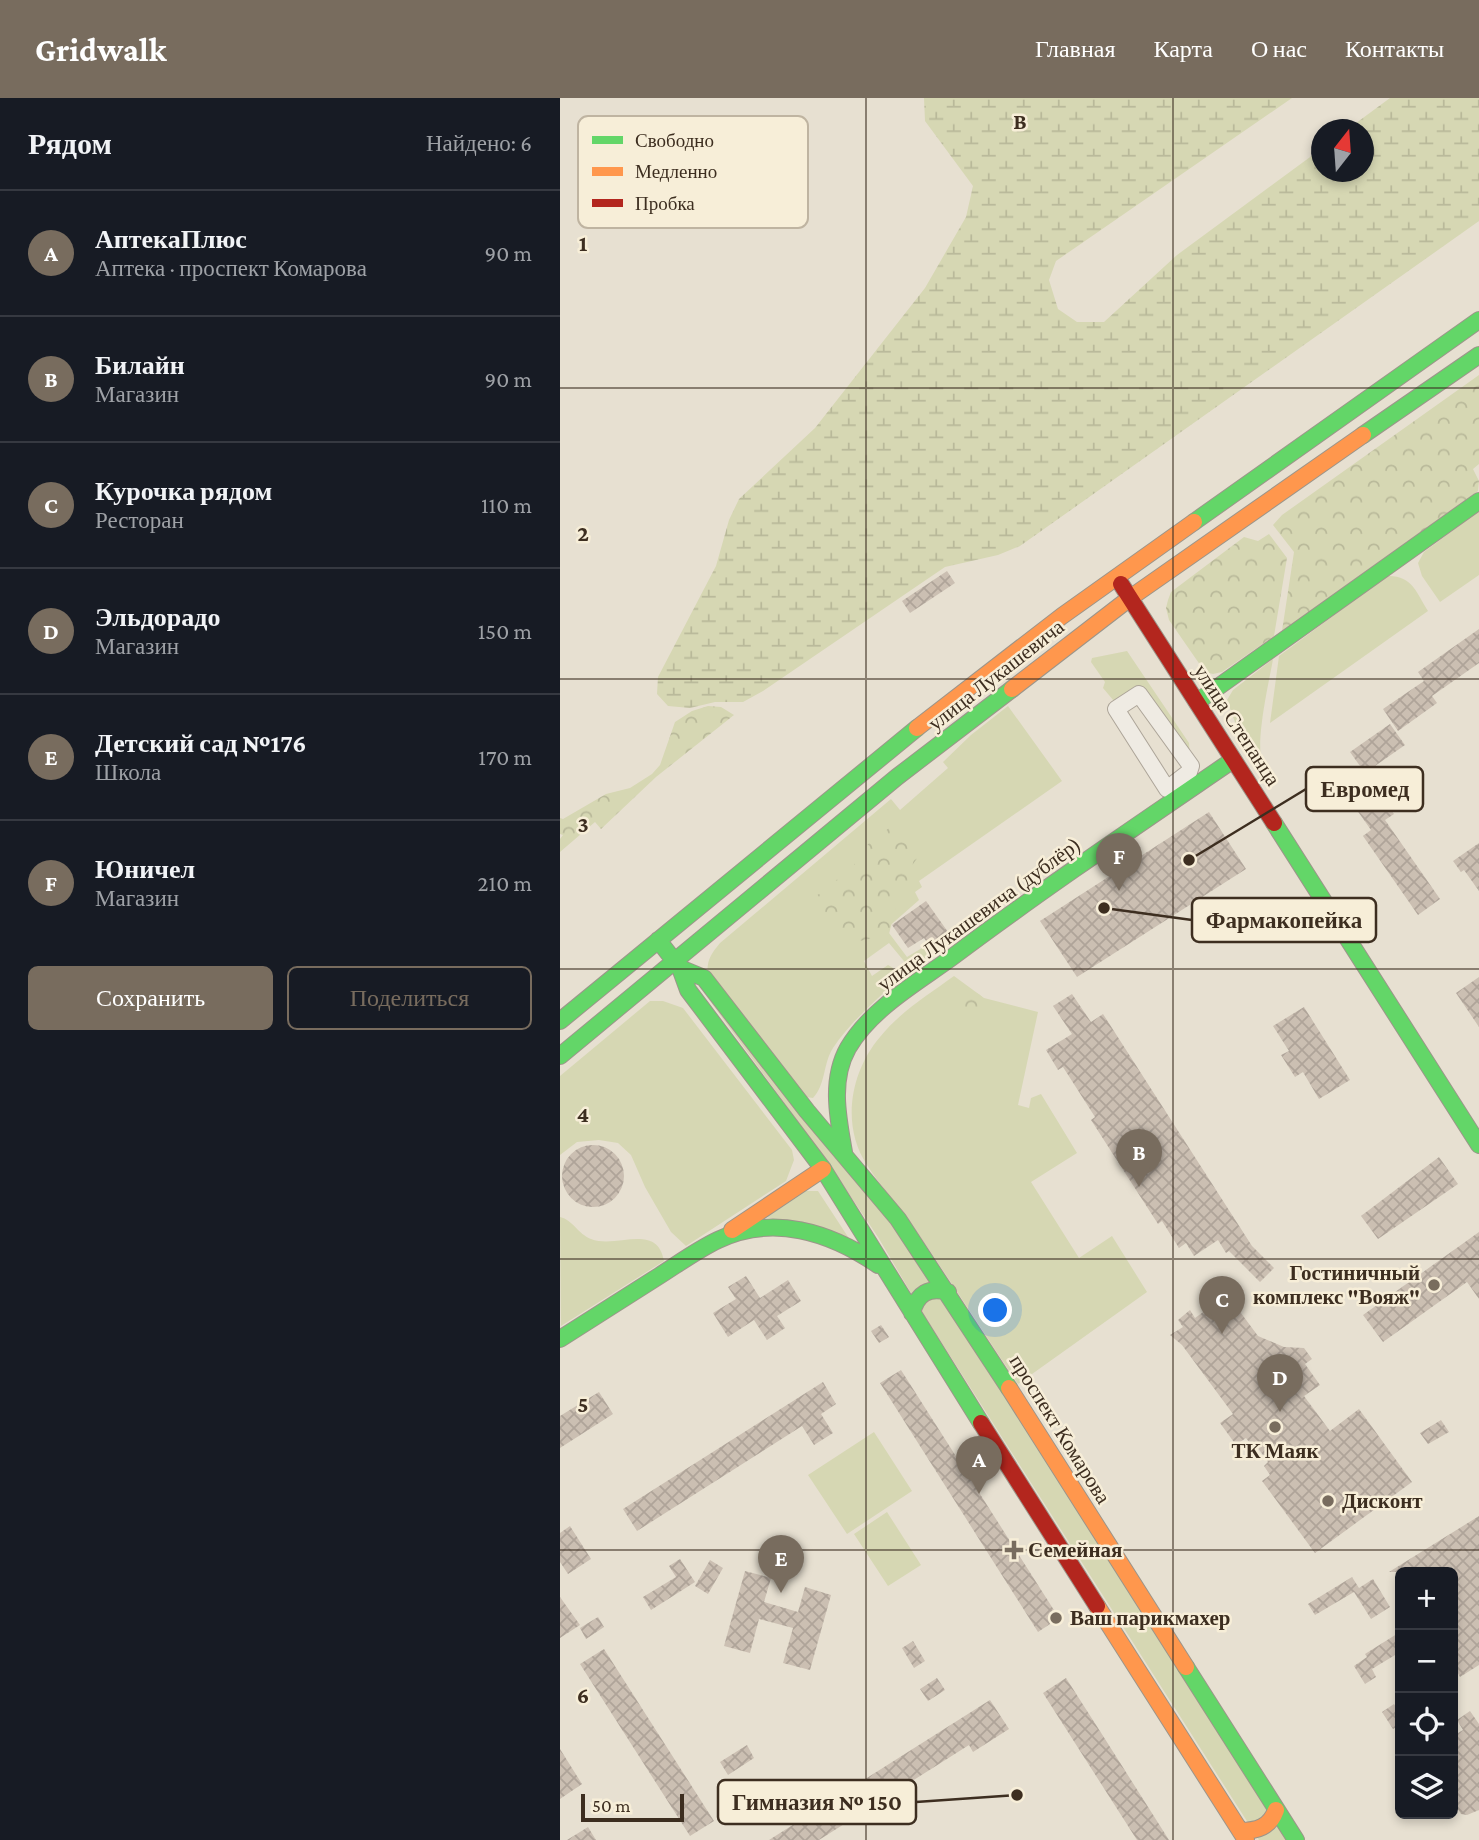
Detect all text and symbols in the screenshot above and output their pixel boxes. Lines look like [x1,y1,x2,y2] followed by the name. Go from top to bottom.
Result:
[35,31,167,68] text: Gridwalk
[1035,35,1116,62] text: Главная
[1154,35,1213,62] text: Карта
[1251,35,1307,62] text: О нас
[1345,35,1444,62] text: Контакты
[1013,108,1027,134] text: B
[578,116,808,228] legend
[1311,119,1374,182] north arrow
[28,127,112,160] text: Рядом
[426,130,532,156] text: Найдено: 6
[635,130,714,151] text: Свободно
[635,161,717,182] text: Медленно
[635,193,695,214] text: Пробка
[95,225,247,254] text: АптекаПлюс
[579,230,588,256] text: 1
[44,240,58,266] text: A
[485,240,532,266] text: 90 m
[95,255,367,281] text: Аптека · проспект Комарова
[95,351,185,380] text: Билайн
[44,366,58,392] text: B
[485,366,532,392] text: 90 m
[95,381,179,407] text: Магазин
[95,477,272,506] text: Курочка рядом
[44,492,58,518] text: C
[481,492,532,518] text: 110 m
[95,507,184,533] text: Ресторан
[577,520,589,546] text: 2
[95,603,220,632] text: Эльдорадо
[923,614,1069,735] street label: улица Лукашевича
[43,618,59,644] text: D
[478,618,532,644] text: 150 m
[95,633,179,659] text: Магазин
[1189,660,1286,791] street label: улица Степанца
[95,729,306,758] text: Детский сад №176
[44,744,58,770] text: E
[478,744,532,770] text: 170 m
[95,759,161,785] text: Школа
[1306,767,1423,811] callout: Евромед
[1321,776,1410,802] text: Евромед
[577,811,589,837] text: 3
[873,832,1085,996] street label: улица Лукашевича (дублёр)
[1096,833,1142,891] pin: F
[95,855,195,884] text: Юничел
[45,870,57,896] text: F
[478,870,532,896] text: 210 m
[95,885,179,911] text: Магазин
[1192,898,1376,942] callout: Фармакопейка
[1206,907,1363,933] text: Фармакопейка
[28,966,273,1030] button: Сохранить
[287,966,532,1030] button: Поделиться
[577,1101,589,1127] text: 4
[1116,1129,1162,1187] pin: B
[1253,1261,1420,1309] place label: Гостиничный комплекс "Вояж"
[1199,1276,1245,1334] pin: C
[1426,1277,1442,1293] marker: Гостиничный комплекс "Вояж"
[978,1293,1012,1327] your location
[1004,1350,1116,1509] street label: проспект Комарова
[1257,1354,1303,1412] pin: D
[577,1391,589,1417] text: 5
[1267,1419,1283,1435] marker: ТК Маяк
[956,1436,1002,1494] pin: A
[1231,1439,1319,1463] place label: ТК Маяк
[1342,1489,1423,1513] place label: Дисконт
[1320,1493,1336,1509] marker: Дисконт
[758,1535,804,1593] pin: E
[1028,1538,1122,1562] place label: Семейная
[1006,1542,1022,1558] marker: Семейная
[1395,1567,1458,1819] map controls
[1395,1567,1458,1630] button: +
[1070,1606,1230,1630] place label: Ваш парикмахер
[1048,1610,1064,1626] marker: Ваш парикмахер
[1395,1630,1458,1693] button: −
[577,1682,589,1708] text: 6
[1395,1693,1458,1756] button: locate
[1395,1756,1458,1819] button: layers
[718,1780,916,1824] callout: Гимназия № 150
[732,1789,902,1815] text: Гимназия № 150
[581,1791,684,1823] scale bar
[592,1795,631,1816] text: 50 m

